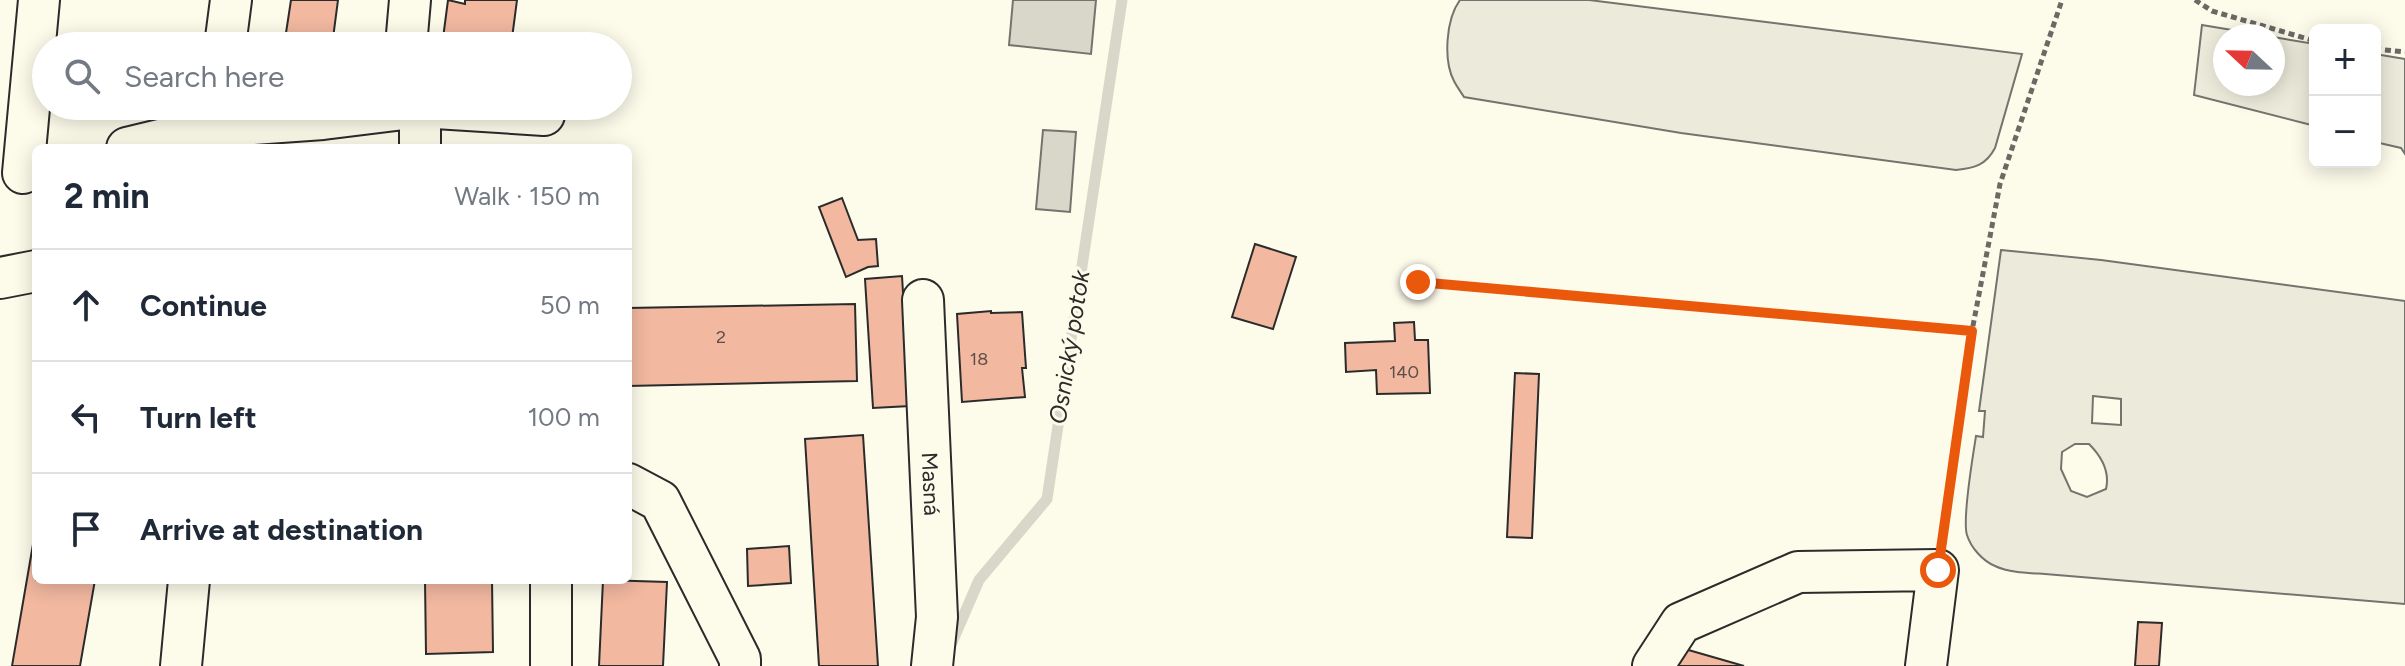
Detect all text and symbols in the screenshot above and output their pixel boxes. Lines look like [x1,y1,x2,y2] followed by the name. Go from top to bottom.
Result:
[2213,24,2285,96] north arrow
[2309,24,2381,168] map controls
[2309,24,2381,96] button: +
[32,32,632,120] search box
[60,54,104,98] icon: search
[124,58,284,95] text: Search here
[2309,96,2381,168] button: −
[64,176,150,217] text: 2 min
[454,180,600,212] text: Walk · 150 m
[1400,264,1436,300] route end
[1043,267,1096,426] water label: Osnický potok
[64,283,108,327] icon: ahead
[140,287,267,324] text: Continue
[540,289,600,321] text: 50 m
[716,326,726,348] house number: 2
[970,348,988,370] house number: 18
[1389,361,1419,383] house number: 140
[64,395,108,439] icon: left
[140,399,257,436] text: Turn left
[527,401,600,433] text: 100 m
[916,451,946,516] street label: Masná
[64,507,108,551] icon: arrive
[140,511,423,548] text: Arrive at destination
[1920,552,1956,588] route start

